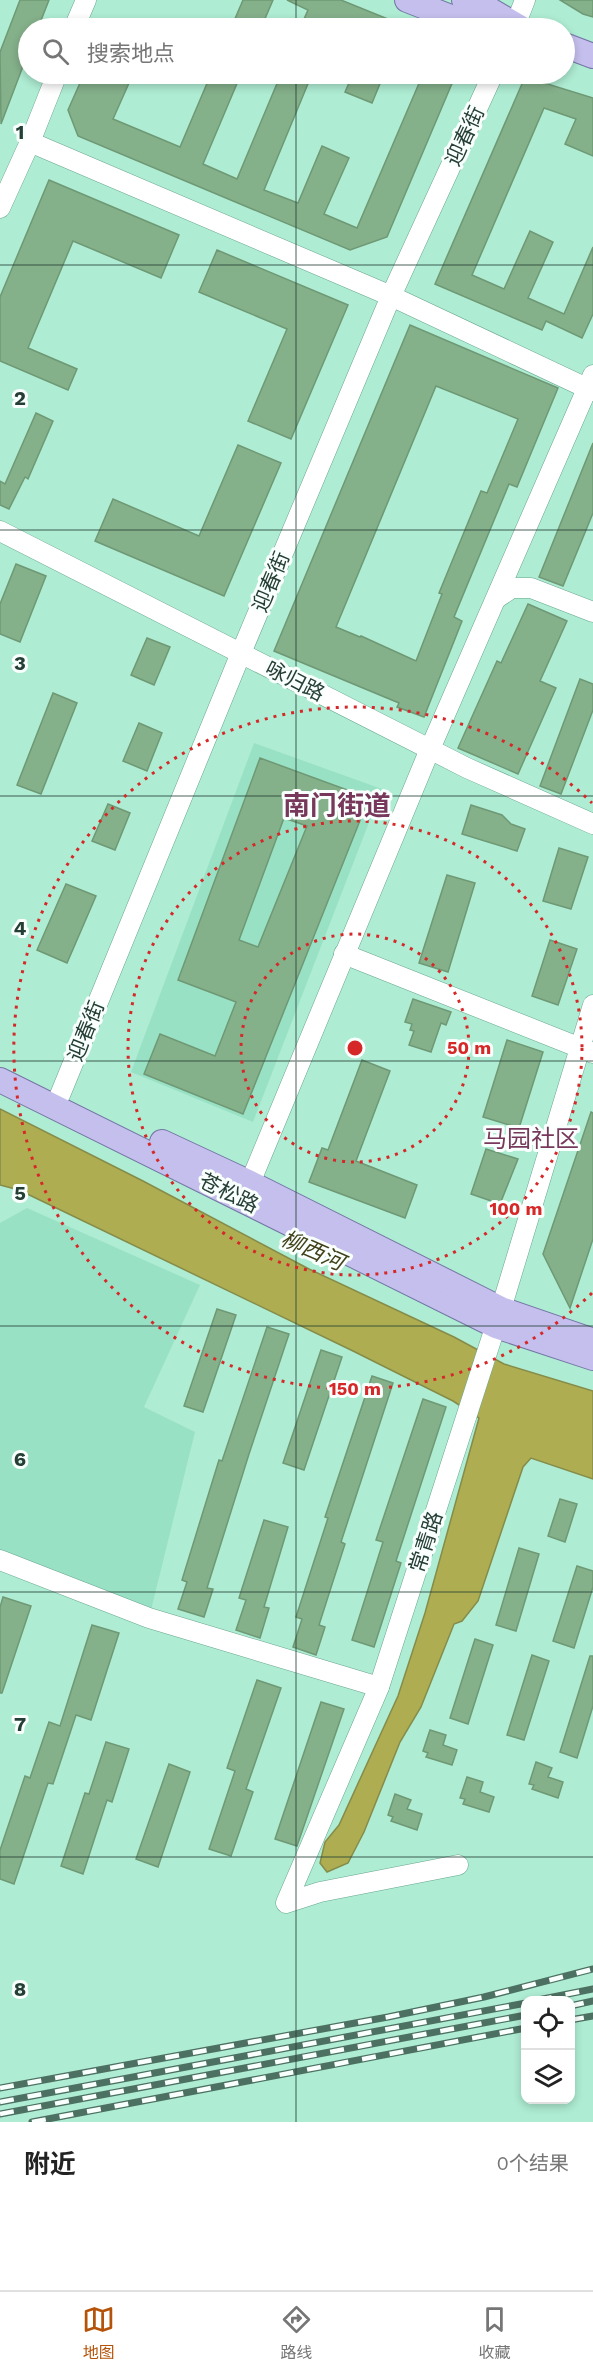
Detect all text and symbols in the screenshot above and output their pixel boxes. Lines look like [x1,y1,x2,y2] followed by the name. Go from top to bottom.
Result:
[18,18,575,84] search box
[39,35,72,68] icon: search
[87,41,175,66] text: 搜索地点
[440,102,489,170] street label: 迎春街
[16,120,24,144] text: 1
[14,386,26,410] text: 2
[247,548,294,616] street label: 迎春街
[14,651,26,675] text: 3
[261,655,329,706] street label: 咏归路
[283,790,391,822] district label: 南门街道
[14,916,27,940] text: 4
[62,997,109,1065] street label: 迎春街
[447,1037,491,1058] text: 50 m
[345,1038,365,1058] centre of rings
[483,1125,579,1153] district label: 马园社区
[195,1168,263,1218] street label: 苍松路
[14,1181,26,1205] text: 5
[489,1198,543,1219] text: 100 m
[278,1226,352,1277] water label: 柳西河
[329,1378,381,1399] text: 150 m
[14,1447,26,1471] text: 6
[404,1508,447,1576] street label: 常青路
[14,1712,26,1736] text: 7
[14,1977,26,2001] text: 8
[521,1996,575,2104] map controls
[521,1996,575,2050] button: locate
[521,2050,575,2104] button: layers
[24,2149,76,2179] text: 附近
[497,2151,569,2175] text: 0个结果
[82,2303,115,2363] tab: 地图
[280,2303,313,2363] tab: 路线
[478,2303,511,2363] tab: 收藏

